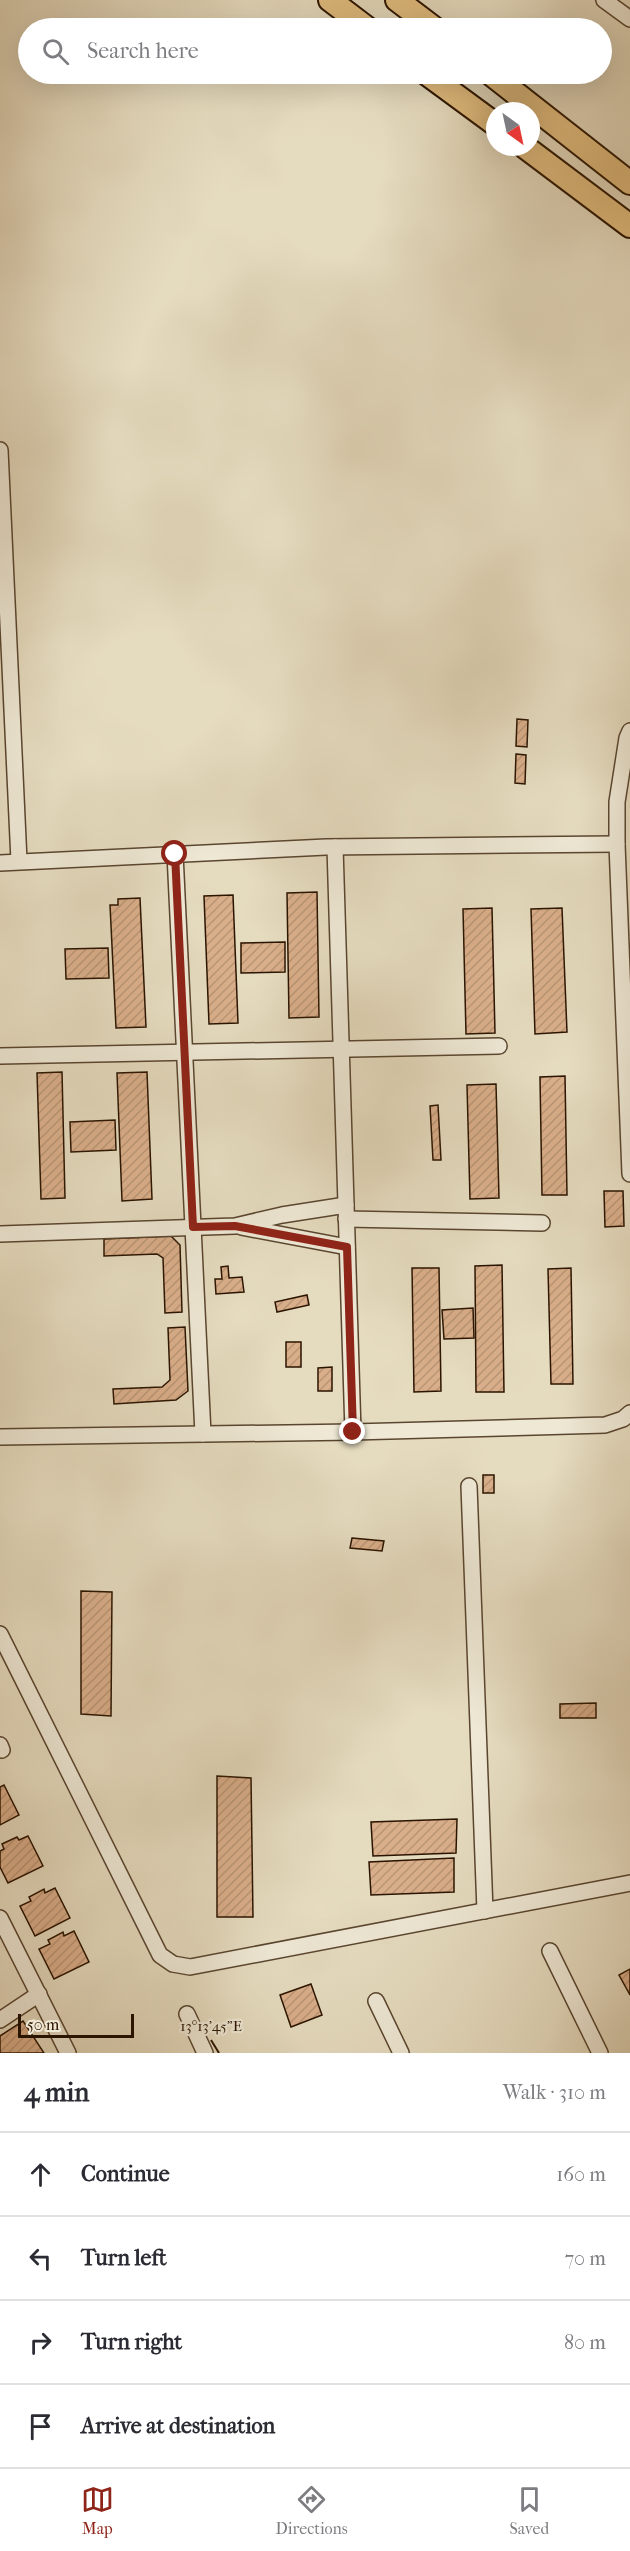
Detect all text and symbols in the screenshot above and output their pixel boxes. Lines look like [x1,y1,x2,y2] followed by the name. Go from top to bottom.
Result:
[18,18,612,84] search box
[39,35,72,68] icon: search
[87,38,199,64] text: Search here
[486,102,540,156] north arrow
[161,840,187,866] route start
[339,1418,365,1444] route end
[18,2011,134,2038] scale bar
[27,2015,59,2034] text: 50 m
[180,2017,242,2035] text: 13°13'45"E
[24,2077,89,2108] text: 4 min
[503,2081,606,2104] text: Walk · 310 m
[24,2158,57,2191] icon: ahead
[81,2161,170,2187] text: Continue
[556,2163,606,2186] text: 160 m
[24,2242,57,2275] icon: left
[81,2245,167,2271] text: Turn left
[564,2247,606,2270] text: 70 m
[24,2326,57,2359] icon: right
[81,2329,182,2355] text: Turn right
[564,2331,606,2354] text: 80 m
[24,2410,57,2443] icon: arrive
[81,2413,275,2439] text: Arrive at destination
[81,2483,114,2538] tab: Map
[276,2483,348,2538] tab: Directions
[509,2483,549,2538] tab: Saved

